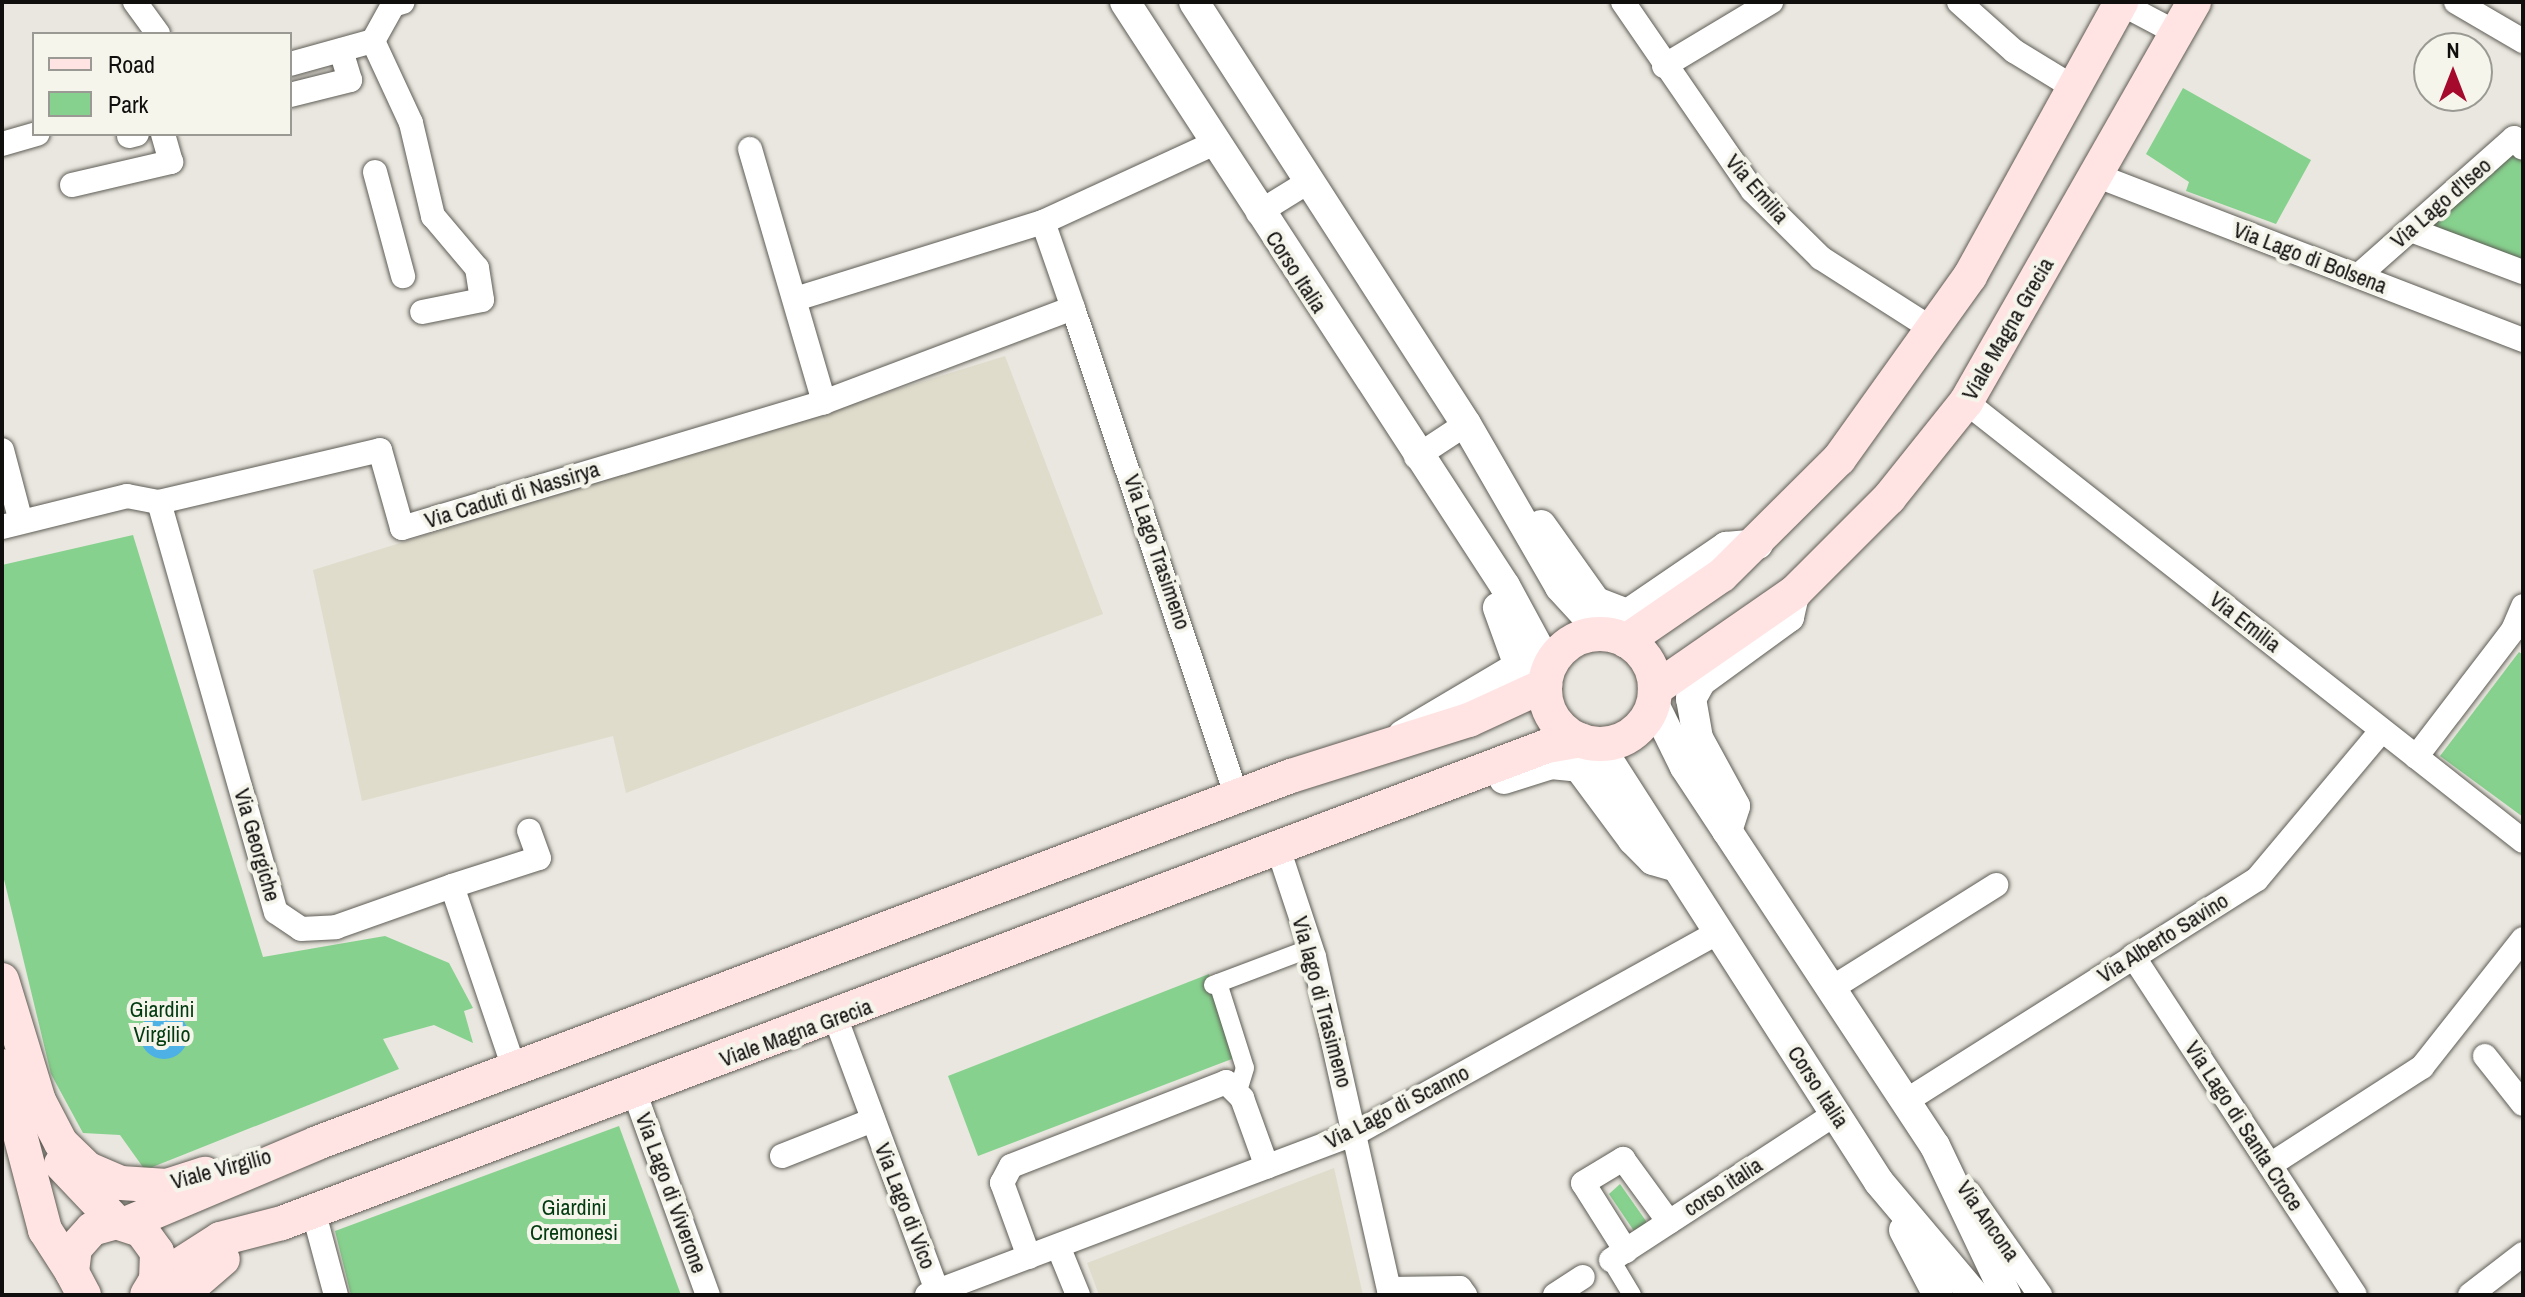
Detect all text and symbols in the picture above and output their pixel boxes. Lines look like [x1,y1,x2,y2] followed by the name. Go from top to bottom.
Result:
[32,32,292,136] legend
[2413,32,2493,112] north arrow
[2446,35,2460,65] text: N
[108,48,155,80] text: Road
[108,88,148,120] text: Park
[1720,149,1794,229] street label: Via Emilia
[2385,152,2497,254] street label: Via Lago d'Iseo
[2230,217,2390,299] street label: Via Lago di Bolsena
[1260,226,1332,318] street label: Corso Italia
[1957,253,2059,405] street label: Viale Magna Grecia
[422,456,602,534] street label: Via Caduti di Nassirya
[1118,471,1196,633] street label: Via Lago Trasimeno
[2204,586,2286,658] street label: Via Emilia
[228,786,286,904] street label: Via Georgiche
[2092,887,2234,989] street label: Via Alberto Savino
[1286,913,1358,1091] street label: Via lago di Trasimeno
[716,993,876,1073] street label: Viale Magna Grecia
[129,996,195,1048] park label: Giardini Virgilio
[2179,1036,2309,1216] street label: Via Lago di Santa Croce
[1782,1041,1854,1133] street label: Corso Italia
[1321,1059,1473,1155] street label: Via Lago di Scanno
[630,1109,712,1277] street label: Via Lago di Viverone
[869,1139,941,1273] street label: Via Lago di Vico
[168,1143,274,1195] street label: Viale Virgilio
[1679,1152,1767,1222] street label: corso italia
[1951,1175,2025,1267] street label: Via Ancona
[530,1194,618,1246] park label: Giardini Cremonesi

